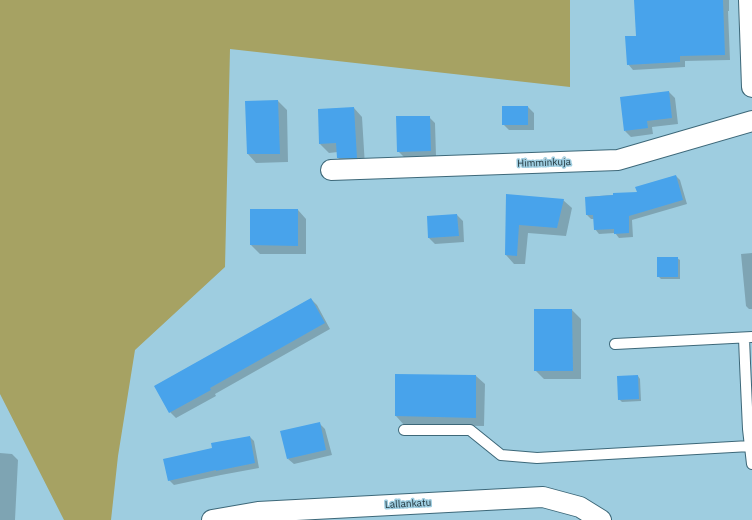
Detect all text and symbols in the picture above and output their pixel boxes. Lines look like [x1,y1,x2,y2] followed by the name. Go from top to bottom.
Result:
[517,156,571,170] street label: Himminkuja
[384,497,432,511] street label: Lallankatu

